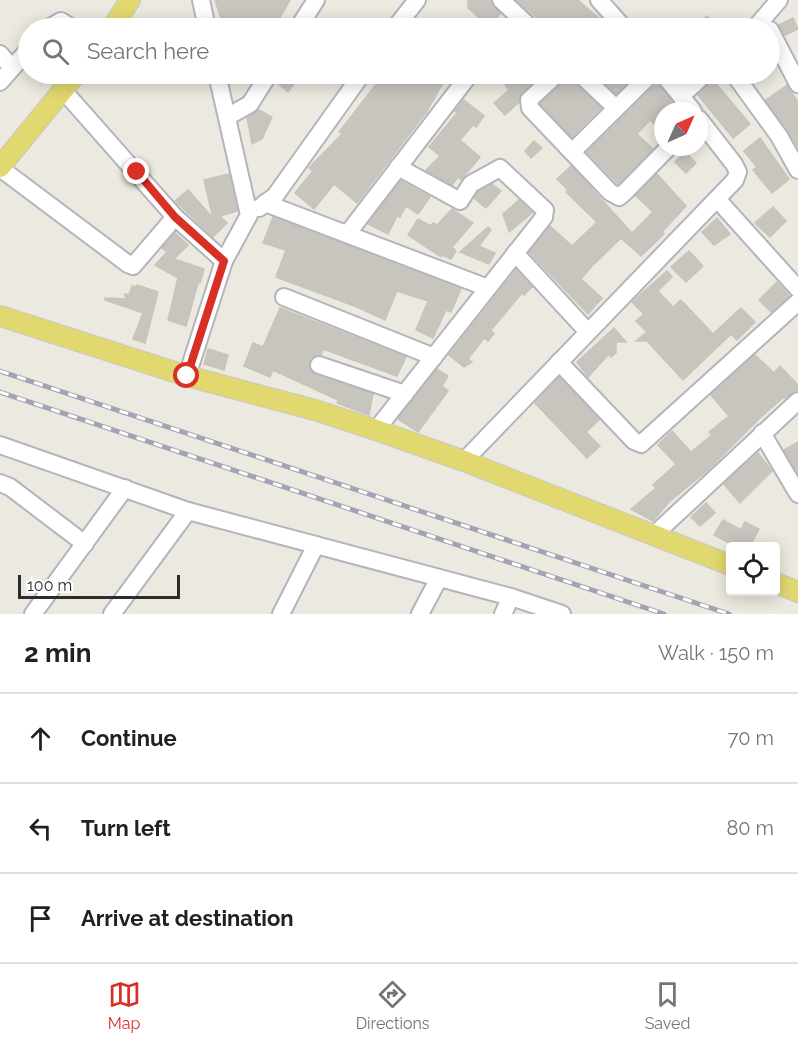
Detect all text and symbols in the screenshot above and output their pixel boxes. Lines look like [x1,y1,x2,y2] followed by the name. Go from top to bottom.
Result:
[18,18,780,84] search box
[39,35,72,68] icon: search
[87,38,209,64] text: Search here
[654,102,708,156] north arrow
[123,158,149,184] route end
[173,362,199,388] route start
[726,542,780,596] map controls
[726,542,780,596] button: locate
[18,572,180,600] scale bar
[27,576,72,595] text: 100 m
[24,638,91,668] text: 2 min
[658,641,774,665] text: Walk · 150 m
[24,722,57,755] icon: ahead
[81,725,177,751] text: Continue
[728,726,774,750] text: 70 m
[24,812,57,845] icon: left
[81,815,171,841] text: Turn left
[726,816,774,840] text: 80 m
[24,902,57,935] icon: arrive
[81,905,294,931] text: Arrive at destination
[108,978,141,1033] tab: Map
[356,978,430,1033] tab: Directions
[645,978,690,1033] tab: Saved

